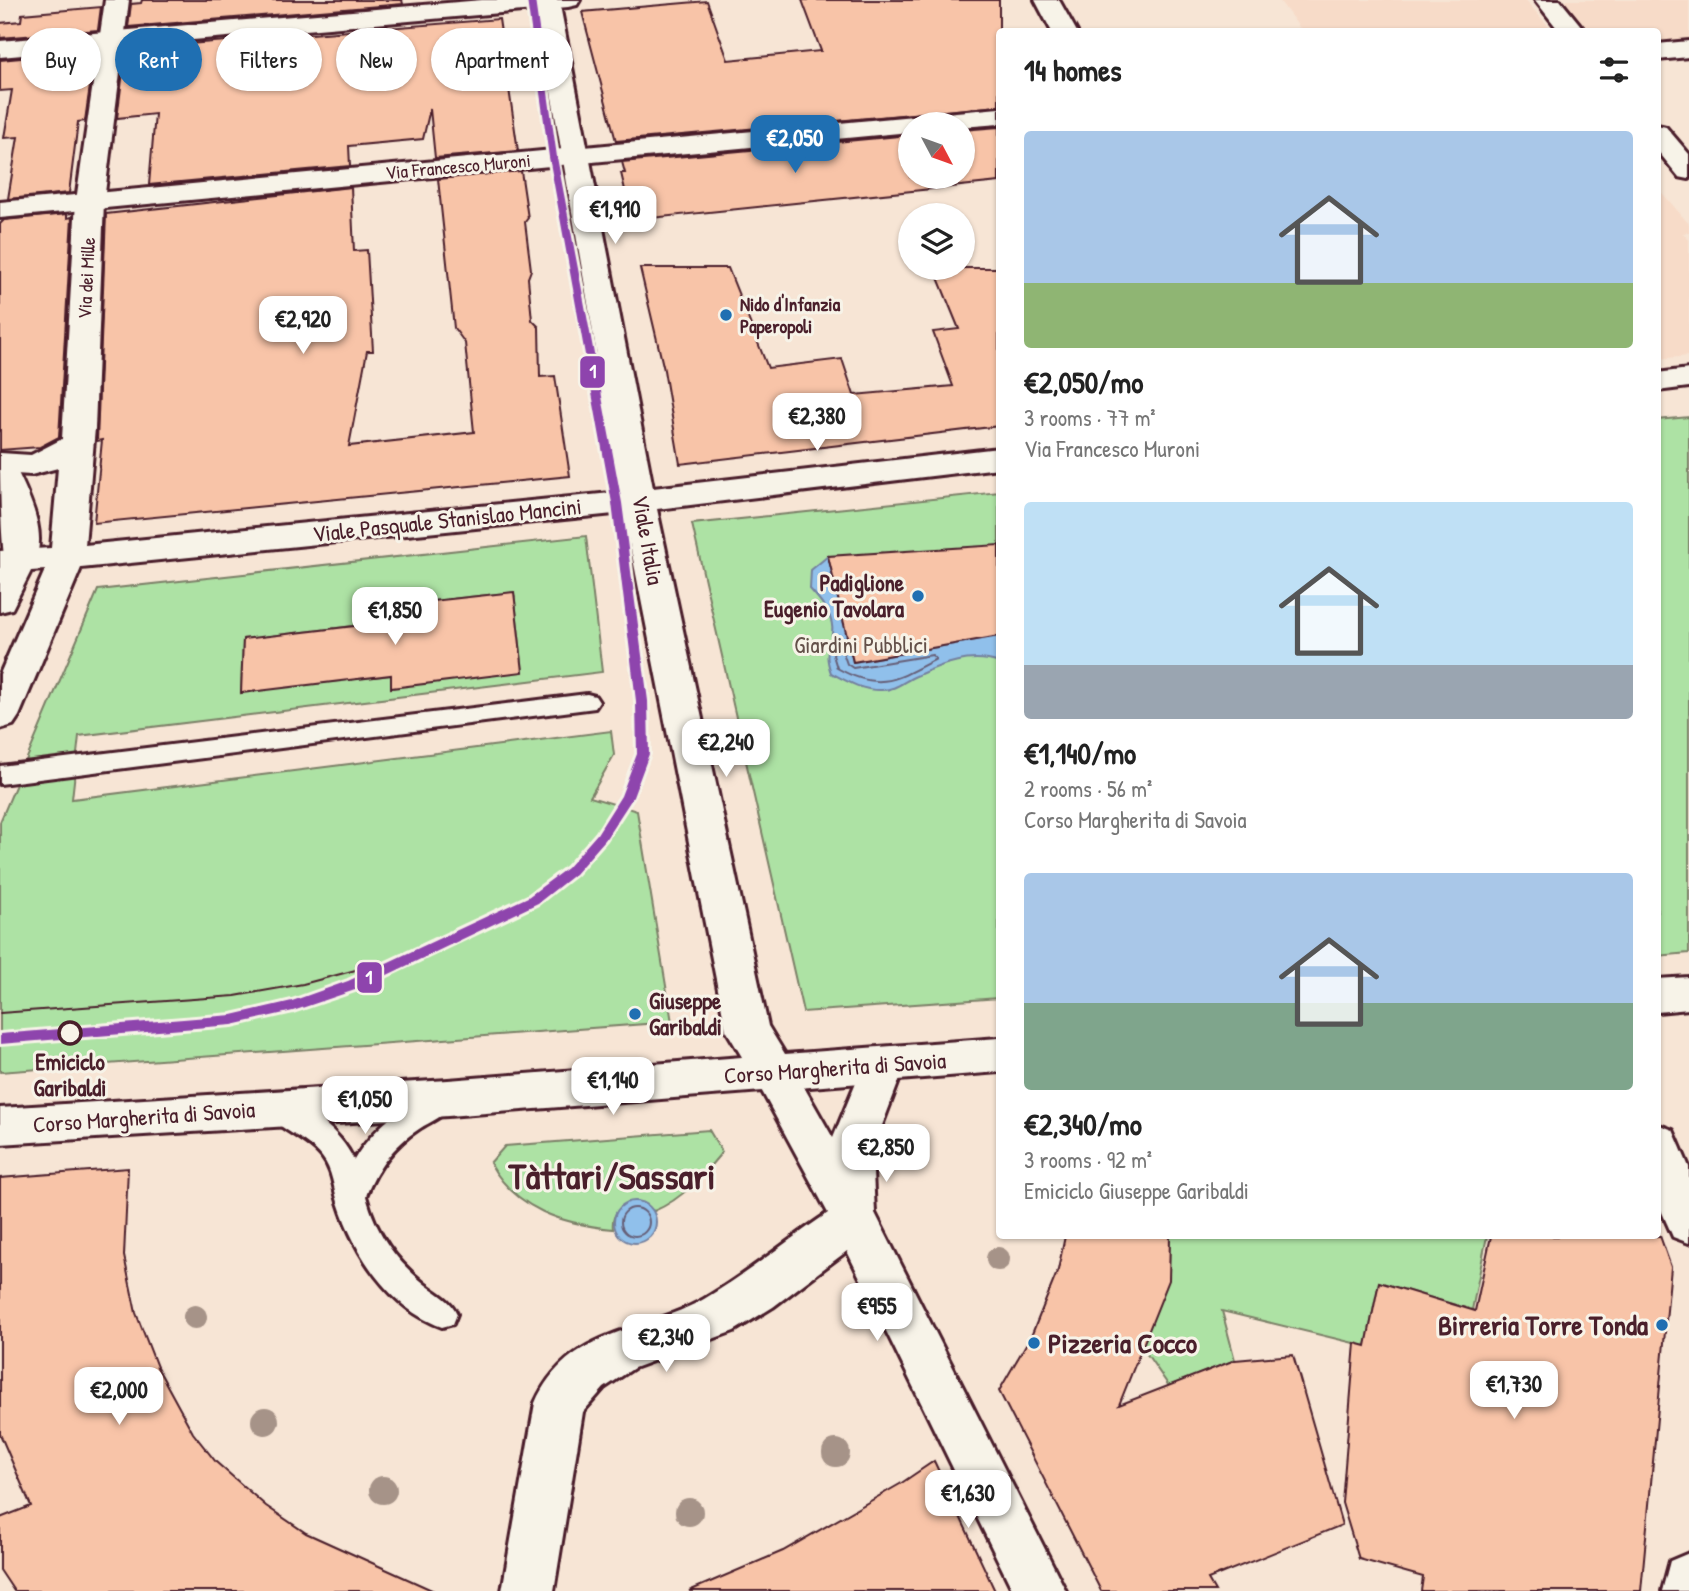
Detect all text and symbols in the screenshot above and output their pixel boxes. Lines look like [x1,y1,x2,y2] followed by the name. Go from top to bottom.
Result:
[21,28,101,91] chip: Buy
[115,28,202,91] chip: Rent
[216,28,322,91] chip: Filters
[336,28,417,91] chip: New
[431,28,573,91] chip: Apartment
[1024,50,1122,90] text: 14 homes
[1595,51,1633,89] icon: filters
[898,112,975,189] north arrow
[898,112,975,280] map controls
[738,116,852,175] pin: €2,050
[767,122,823,153] text: €2,050
[384,147,532,185] street label: Via Francesco Muroni
[1266,177,1392,303] icon: home
[558,187,672,246] pin: €1,910
[589,193,641,224] text: €1,910
[898,203,975,280] button: layers
[71,236,101,319] street label: Via dei Mille
[740,291,841,340] place label: Nido d'Infanzia Paperopoli
[246,296,360,356] pin: €2,920
[275,303,331,334] text: €2,920
[718,307,734,323] marker: Nido d'Infanzia Paperopoli
[579,355,606,389] line badge: 1
[590,358,597,384] text: 1
[1024,362,1143,402] text: €2,050/mo
[760,393,874,453] pin: €2,380
[788,400,846,431] text: €2,380
[1024,402,1156,433] text: 3 rooms · 77 m²
[1024,433,1200,464] text: Via Francesco Muroni
[311,490,583,549] street label: Viale Pasquale Stanislao Mancini
[625,493,672,587] street label: Viale Italia
[1266,548,1392,674] icon: home
[764,567,905,625] place label: Padiglione Eugenio Tavolara
[338,588,452,647] pin: €1,850
[910,588,926,604] marker: Padiglione Eugenio Tavolara
[368,594,422,625] text: €1,850
[794,629,928,660] park label: Giardini Pubblici
[669,720,783,779] pin: €2,240
[698,726,754,757] text: €2,240
[1024,733,1136,773] text: €1,140/mo
[1024,773,1152,804] text: 2 rooms · 56 m²
[1024,804,1247,835] text: Corso Margherita di Savoia
[1266,919,1392,1045] icon: home
[356,961,383,994] line badge: 1
[366,964,373,990] text: 1
[649,985,722,1042] place label: Giuseppe Garibaldi
[627,1006,643,1022] marker: Giuseppe Garibaldi
[58,1021,82,1045] marker: Emiciclo Garibaldi
[723,1044,947,1091] street label: Corso Margherita di Savoia
[34,1046,106,1103] place label: Emiciclo Garibaldi
[556,1058,670,1117] pin: €1,140
[587,1064,639,1095] text: €1,140
[308,1076,422,1136] pin: €1,050
[338,1083,392,1114] text: €1,050
[32,1093,256,1140] street label: Corso Margherita di Savoia
[1024,1104,1142,1144] text: €2,340/mo
[829,1124,943,1184] pin: €2,850
[858,1131,914,1162] text: €2,850
[1024,1144,1152,1175] text: 3 rooms · 92 m²
[508,1150,715,1201] district label: Tàttari/Sassari
[1024,1175,1249,1206] text: Emiciclo Giuseppe Garibaldi
[836,1284,918,1343] pin: €955
[858,1290,896,1321] text: €955
[1438,1306,1648,1344] place label: Birreria Torre Tonda
[609,1314,723,1374] pin: €2,340
[1654,1317,1670,1333] marker: Birreria Torre Tonda
[638,1321,694,1352] text: €2,340
[1048,1324,1198,1362] place label: Pizzeria Cocco
[1026,1335,1042,1351] marker: Pizzeria Cocco
[1457,1362,1571,1421] pin: €1,730
[62,1368,176,1427] pin: €2,000
[1486,1368,1542,1399] text: €1,730
[90,1374,148,1405] text: €2,000
[911,1470,1025,1530] pin: €1,630
[941,1477,995,1508] text: €1,630

